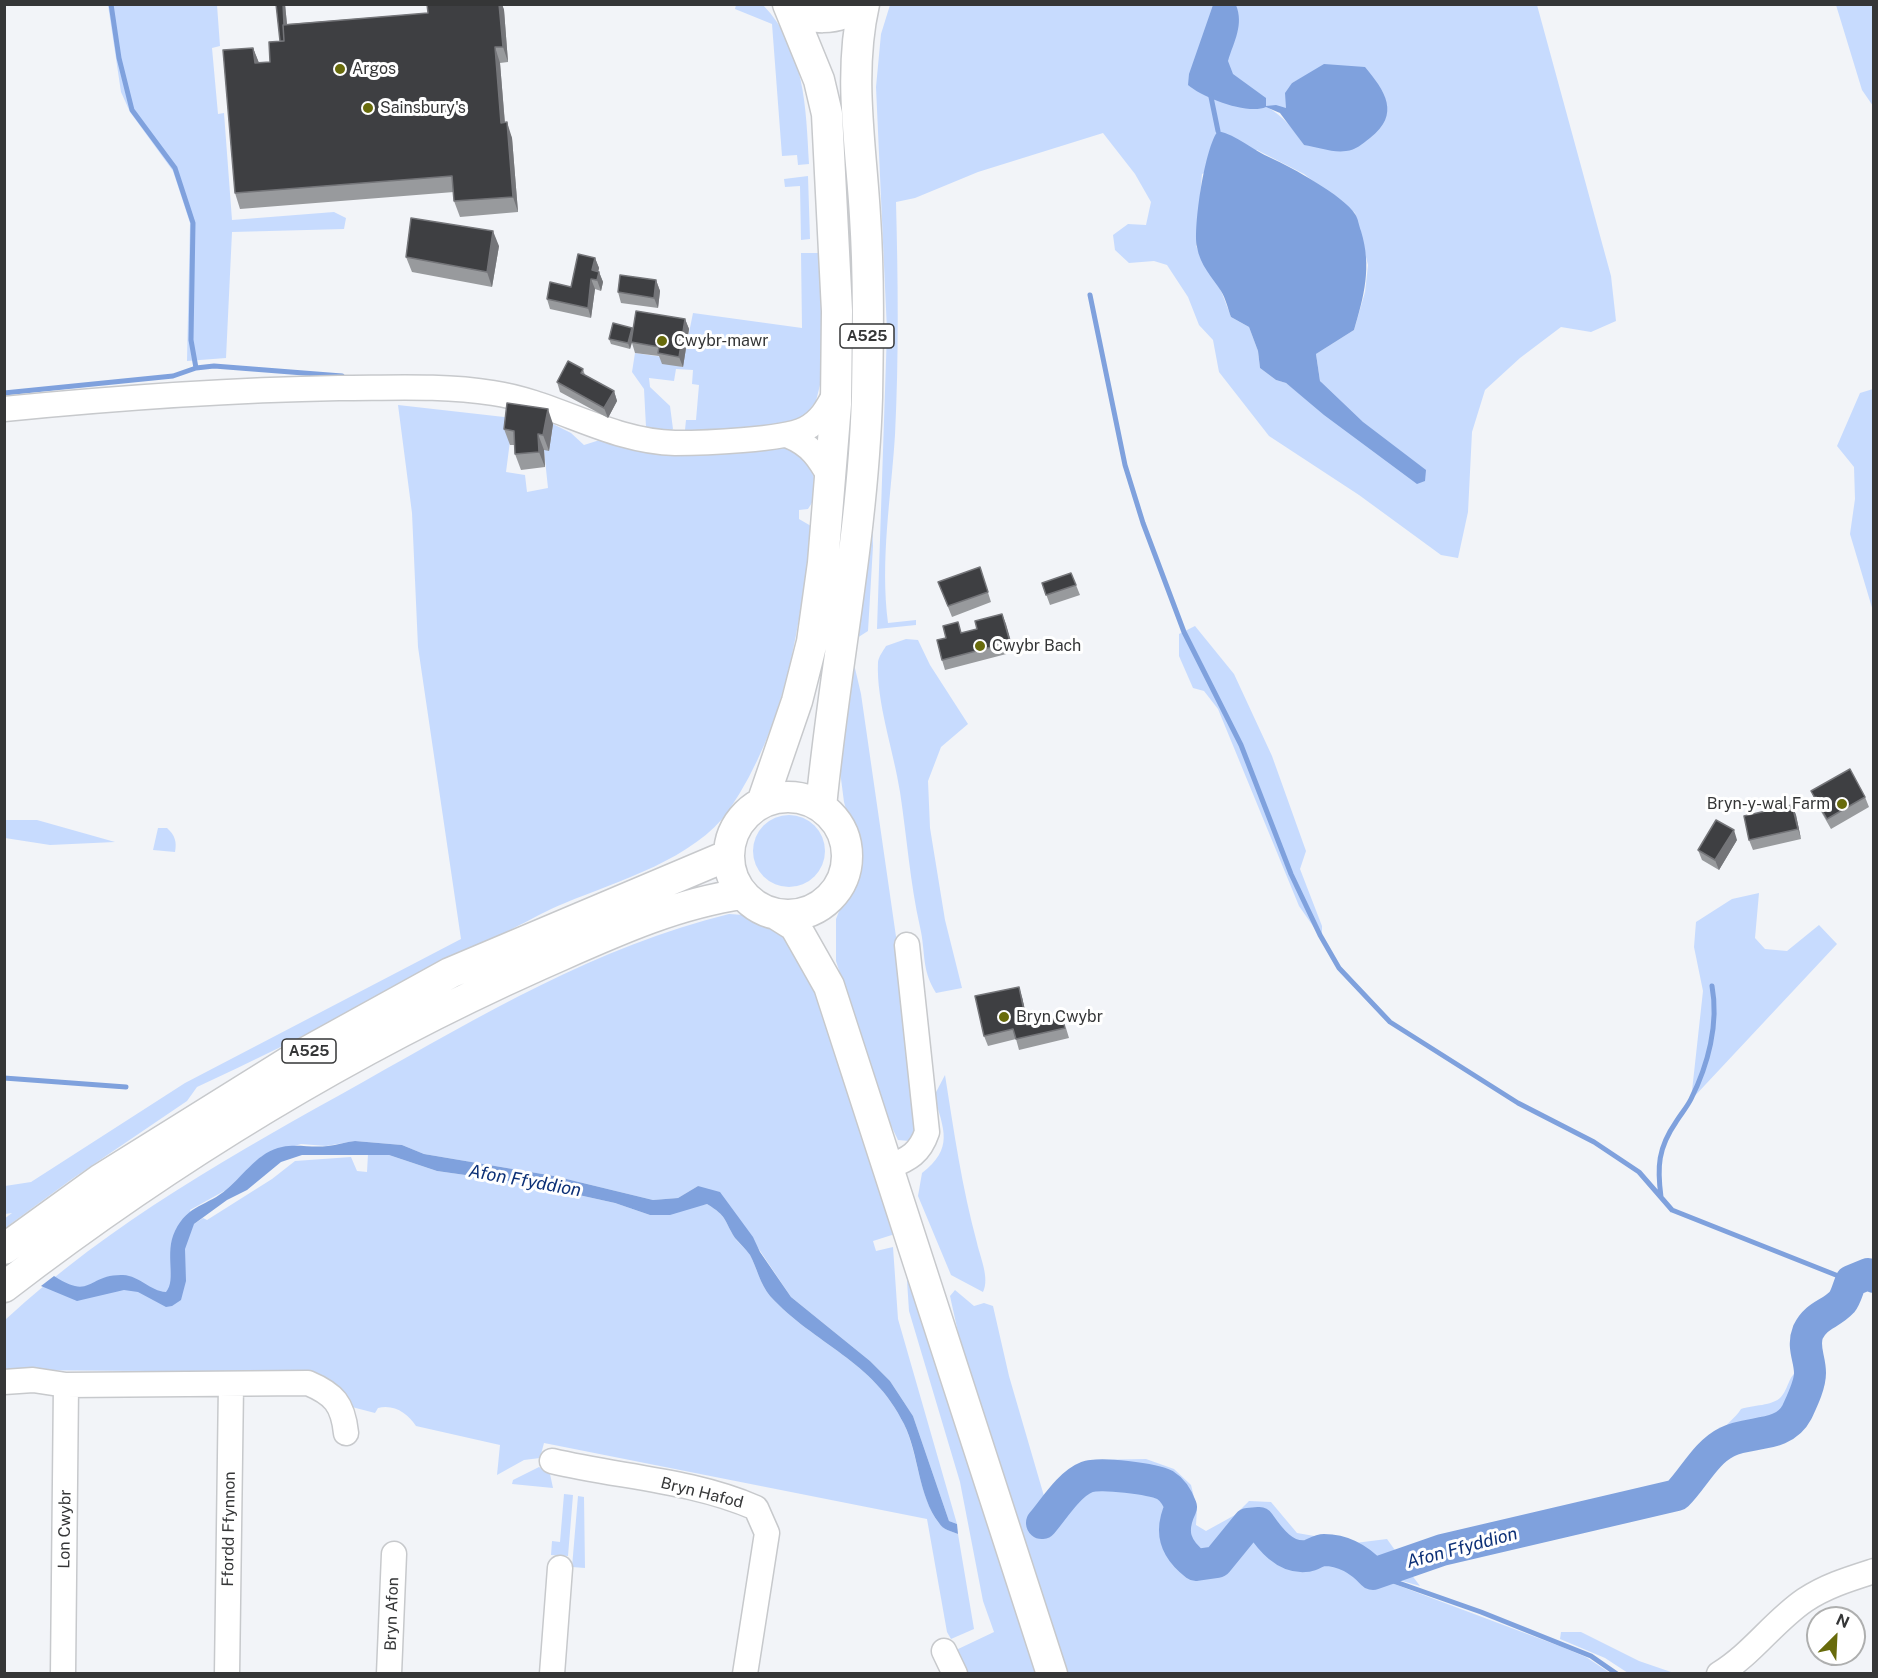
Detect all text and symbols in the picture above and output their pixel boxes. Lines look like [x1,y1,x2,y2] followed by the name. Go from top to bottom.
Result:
[352,59,396,79] place label: Argos
[333,62,347,76] marker: Argos
[380,98,466,118] place label: Sainsbury's
[361,101,375,115] marker: Sainsbury's
[840,324,894,348] road number: A525
[674,331,768,351] place label: Cwybr-mawr
[655,334,669,348] marker: Cwybr-mawr
[992,636,1081,656] place label: Cwybr Bach
[973,639,987,653] marker: Cwybr Bach
[1707,794,1830,814] place label: Bryn-y-wal Farm
[1835,797,1849,811] marker: Bryn-y-wal Farm
[1016,1007,1103,1027] place label: Bryn Cwybr
[997,1010,1011,1024] marker: Bryn Cwybr
[282,1039,336,1063] road number: A525
[467,1160,583,1202] water label: Afon Ffyddion
[218,1471,240,1587] street label: Ffordd Ffynnon
[659,1473,745,1513] street label: Bryn Hafod
[55,1489,75,1569] street label: Lon Cwybr
[1404,1523,1520,1573] water label: Afon Ffyddion
[381,1577,403,1651] street label: Bryn Afon
[1806,1606,1866,1666] north arrow
[1833,1610,1852,1632] text: N

